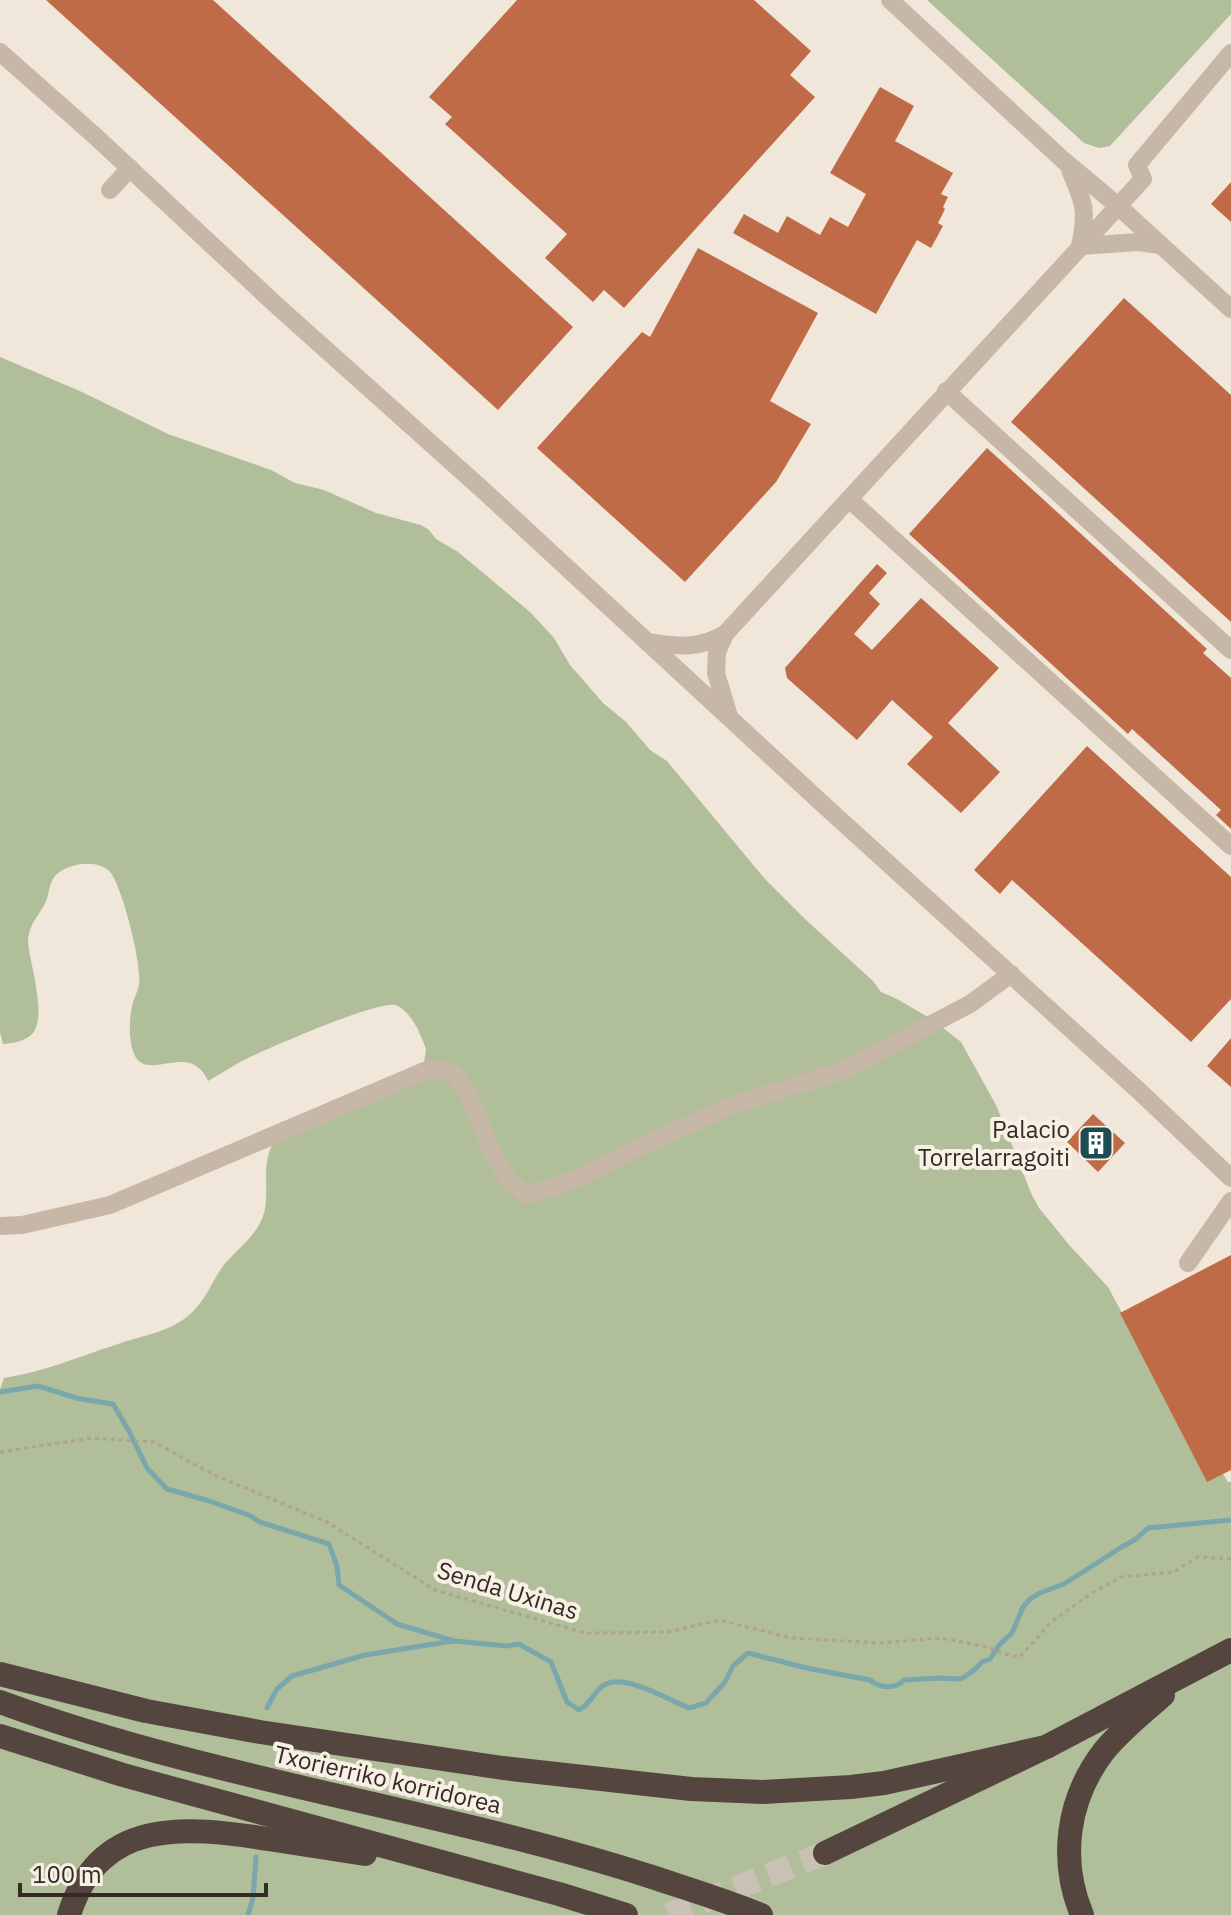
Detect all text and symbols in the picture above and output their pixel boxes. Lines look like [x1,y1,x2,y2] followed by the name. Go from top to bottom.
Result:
[918,1113,1070,1173] place label: Palacio Torrelarragoiti
[1077,1124,1115,1162] building icon: Palacio Torrelarragoiti
[434,1553,582,1627] street label: Senda Uxinas
[271,1737,505,1821] street label: Txorierriko korridorea
[20,1847,266,1897] scale bar
[32,1858,102,1890] text: 100 m

